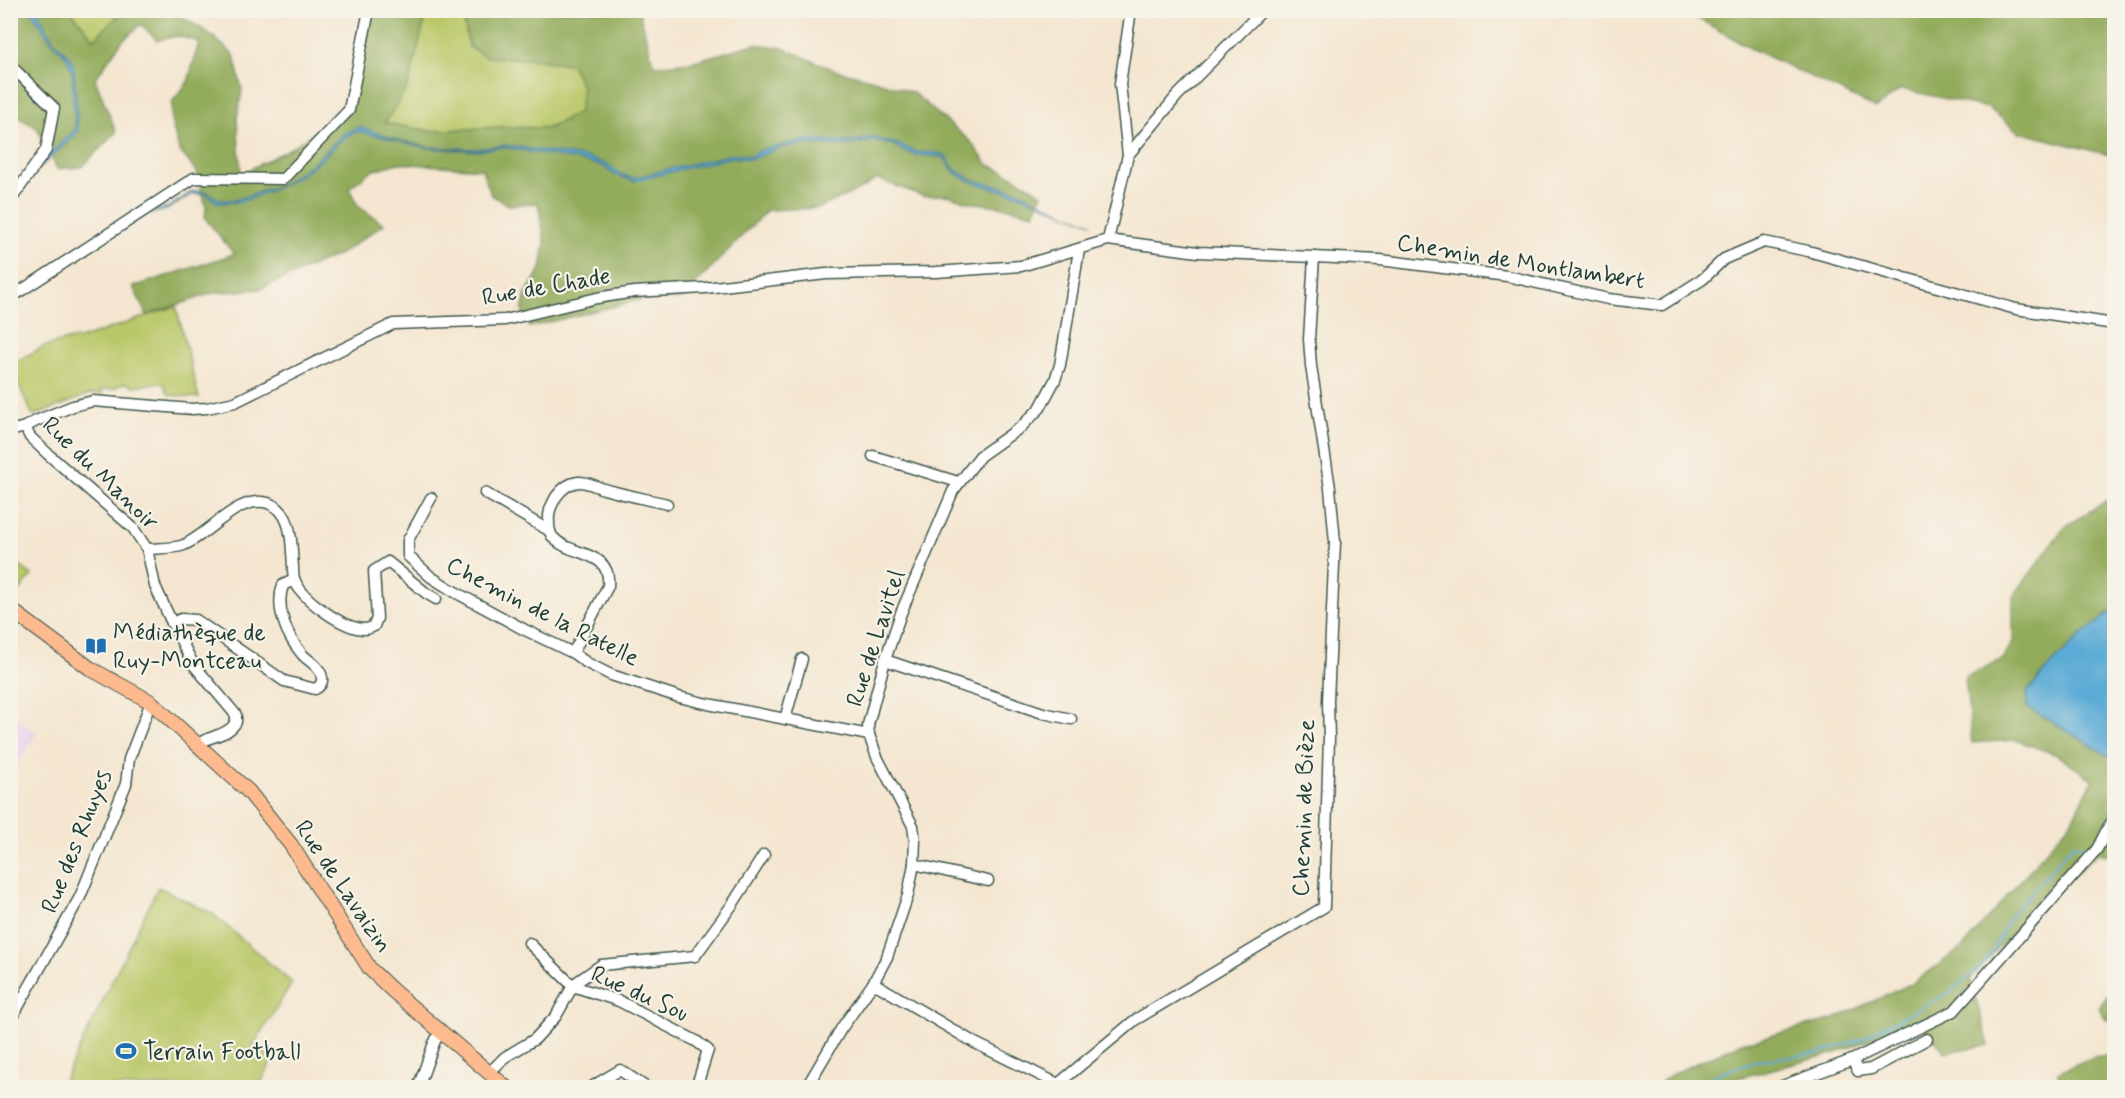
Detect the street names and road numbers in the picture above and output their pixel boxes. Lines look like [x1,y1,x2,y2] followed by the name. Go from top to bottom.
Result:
[1395,228,1647,297] street label: Chemin de Montlambert
[480,261,613,314] street label: Rue de Chade
[35,410,165,538] street label: Rue du Manoir
[441,550,644,675] street label: Chemin de la Ratelle
[840,566,913,711] street label: Rue de Lavitel
[1286,719,1323,897] street label: Chemin de Bièze
[35,765,120,918] street label: Rue des Rhuyes
[287,814,399,959] street label: Rue de Lavaizin
[586,959,693,1030] street label: Rue du Sou

